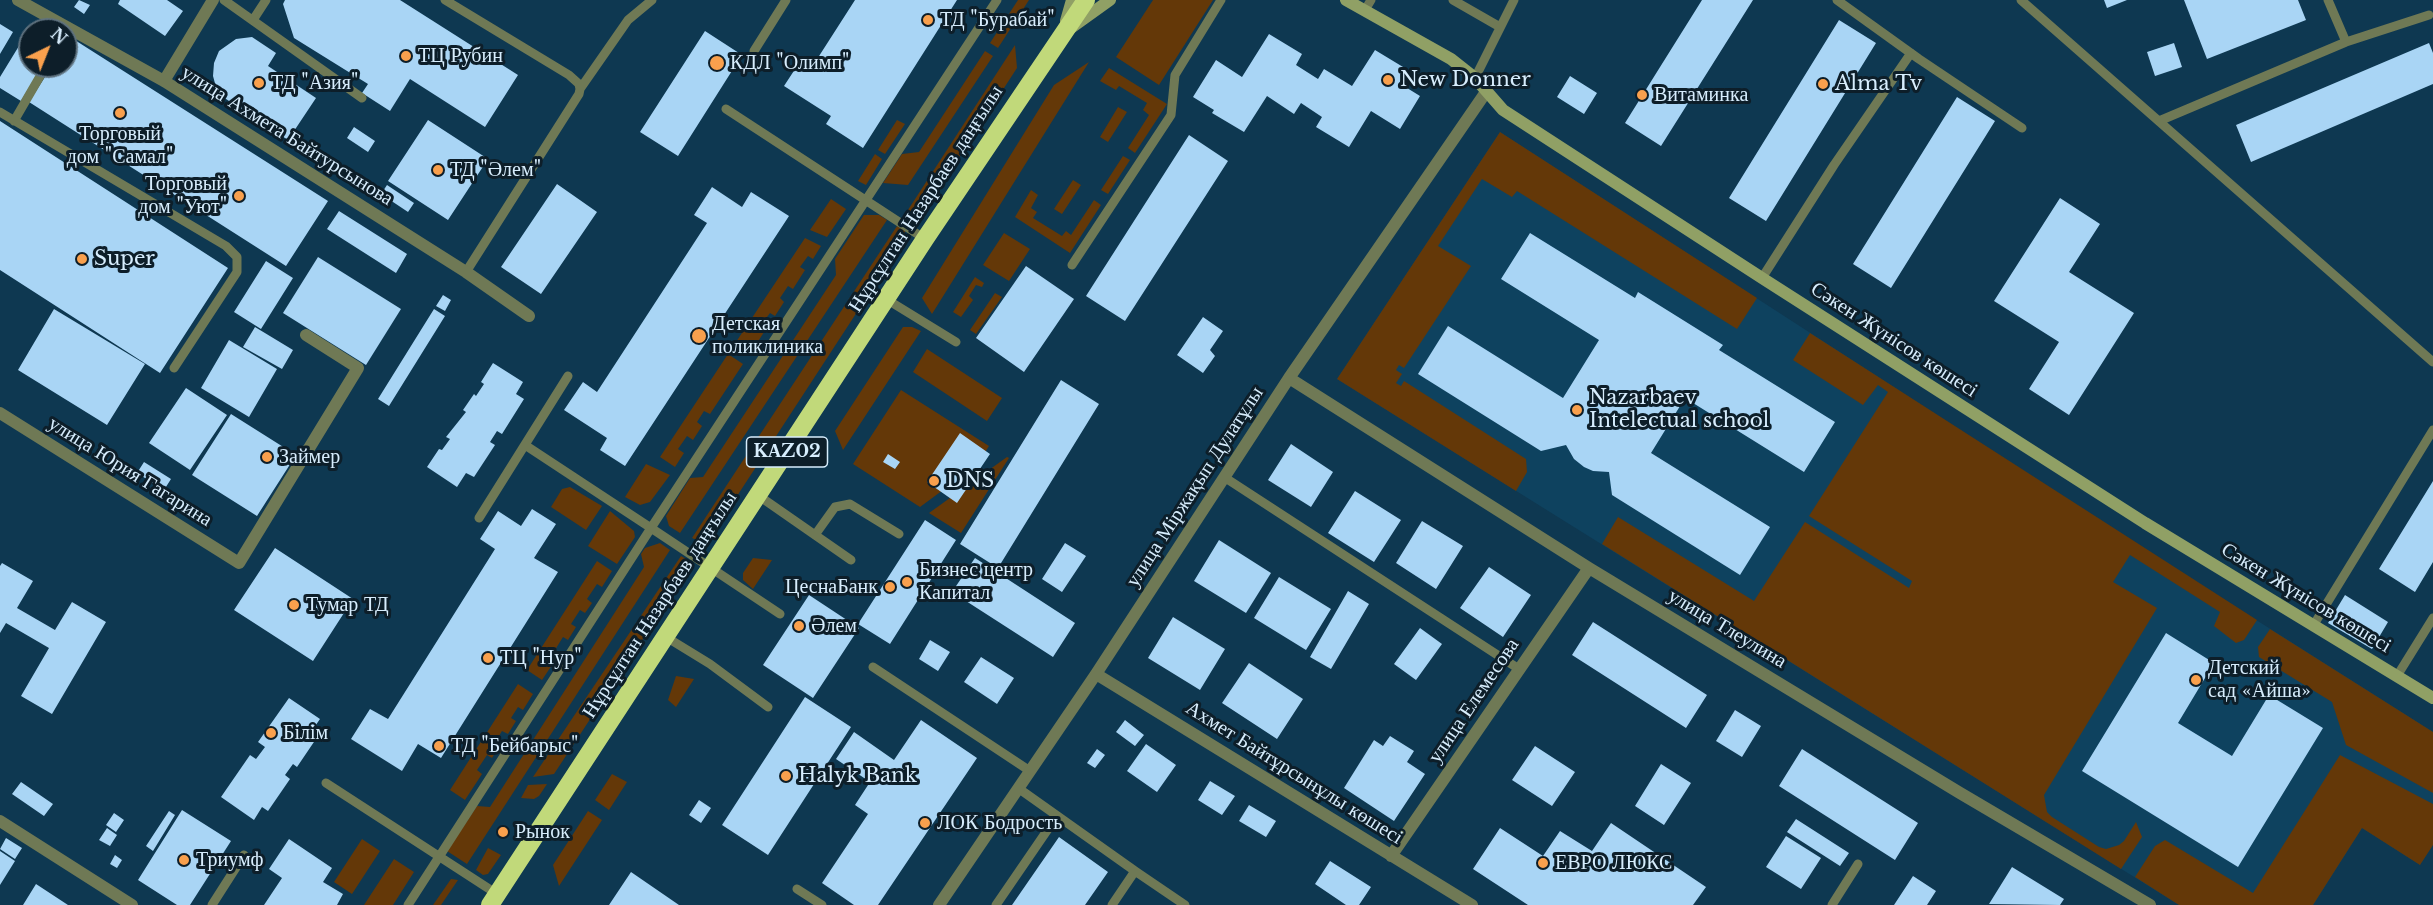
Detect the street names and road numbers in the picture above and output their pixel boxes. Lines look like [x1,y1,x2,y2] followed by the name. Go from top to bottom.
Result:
[177,61,397,211] street label: улица Ахмета Байтурсынова
[844,81,1008,317] street label: Нұрсұлтан Назарбаев даңғылы
[1806,277,1982,403] street label: Сәкен Жүнісов көшесі
[1121,382,1269,592] street label: улица Міржақып Дулатұлы
[44,412,216,532] street label: улица Юрия Гагарина
[746,437,828,467] road number: KАZ02
[578,487,742,723] street label: Нұрсұлтан Назарбаев даңғылы
[2217,538,2395,658] street label: Сәкен Жүнісов көшесі
[1663,584,1791,674] street label: улица Тлеулина
[1423,634,1525,768] street label: улица Елемесова
[1181,696,1407,850] street label: Ахмет Байтұрсынұлы көшесі

